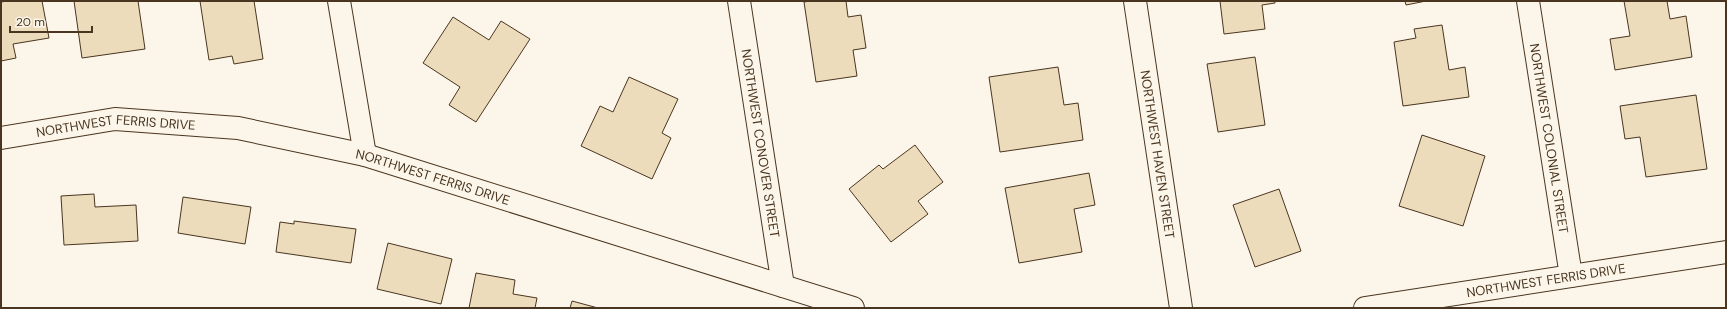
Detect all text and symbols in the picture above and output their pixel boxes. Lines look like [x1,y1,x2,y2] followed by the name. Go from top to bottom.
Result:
[10,8,92,34] scale bar
[16,14,45,30] text: 20 m
[1526,42,1572,234] street label: NORTHWEST COLONIAL STREET
[738,48,783,239] street label: NORTHWEST CONOVER STREET
[1136,69,1178,240] street label: NORTHWEST HAVEN STREET
[35,111,196,141] street label: NORTHWEST FERRIS DRIVE
[354,145,512,209] street label: NORTHWEST FERRIS DRIVE
[1465,260,1627,301] street label: NORTHWEST FERRIS DRIVE

